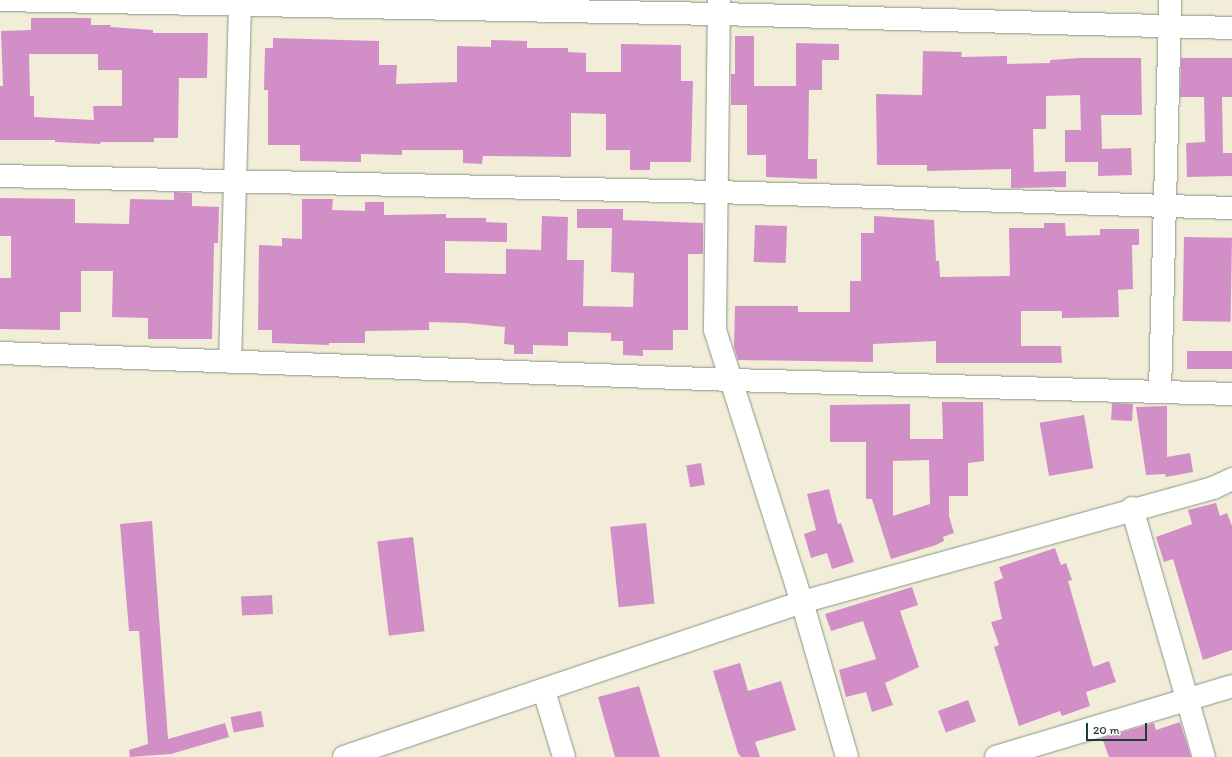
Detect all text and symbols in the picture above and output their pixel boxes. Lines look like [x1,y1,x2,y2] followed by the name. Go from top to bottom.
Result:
[1088,715,1149,741] scale bar
[1093,723,1120,737] text: 20 m

